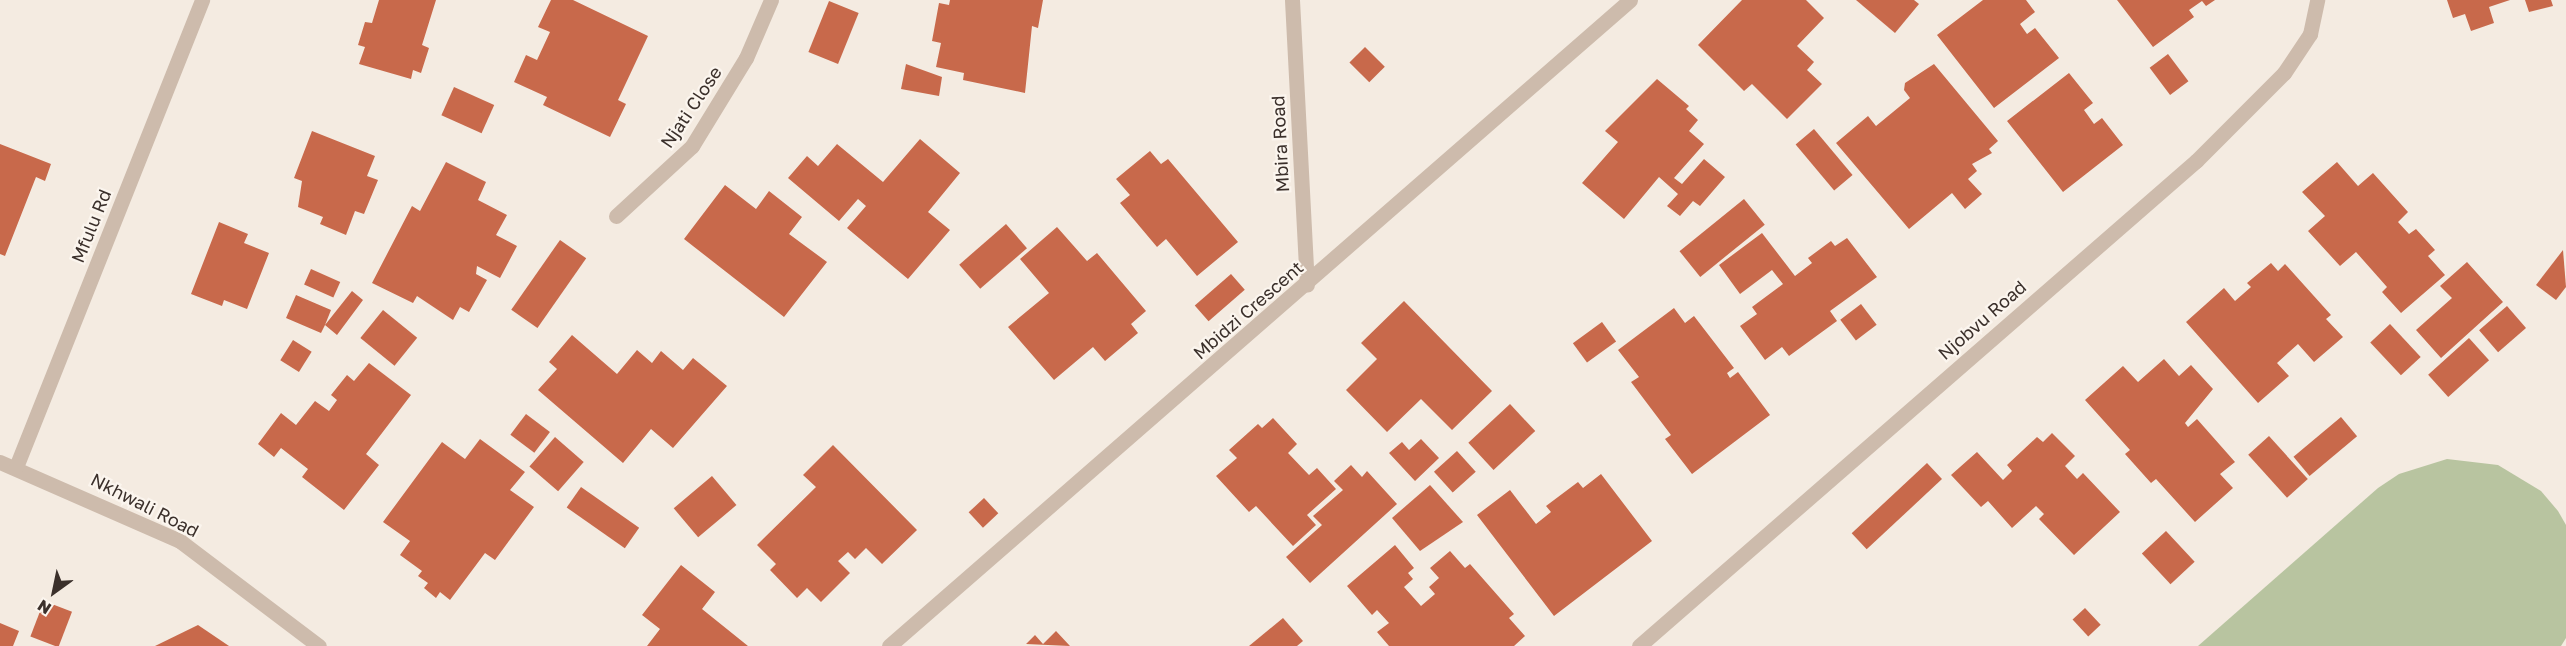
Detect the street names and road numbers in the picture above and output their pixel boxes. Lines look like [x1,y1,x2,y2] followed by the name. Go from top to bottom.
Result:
[656,62,726,152] street label: Njati Close
[1267,95,1293,193] street label: Mbira Road
[67,186,115,266] street label: Mfulu Rd
[1189,256,1307,364] street label: Mbidzi Crescent
[1934,276,2030,364] street label: Njobvu Road
[87,469,203,541] street label: Nkhwali Road

